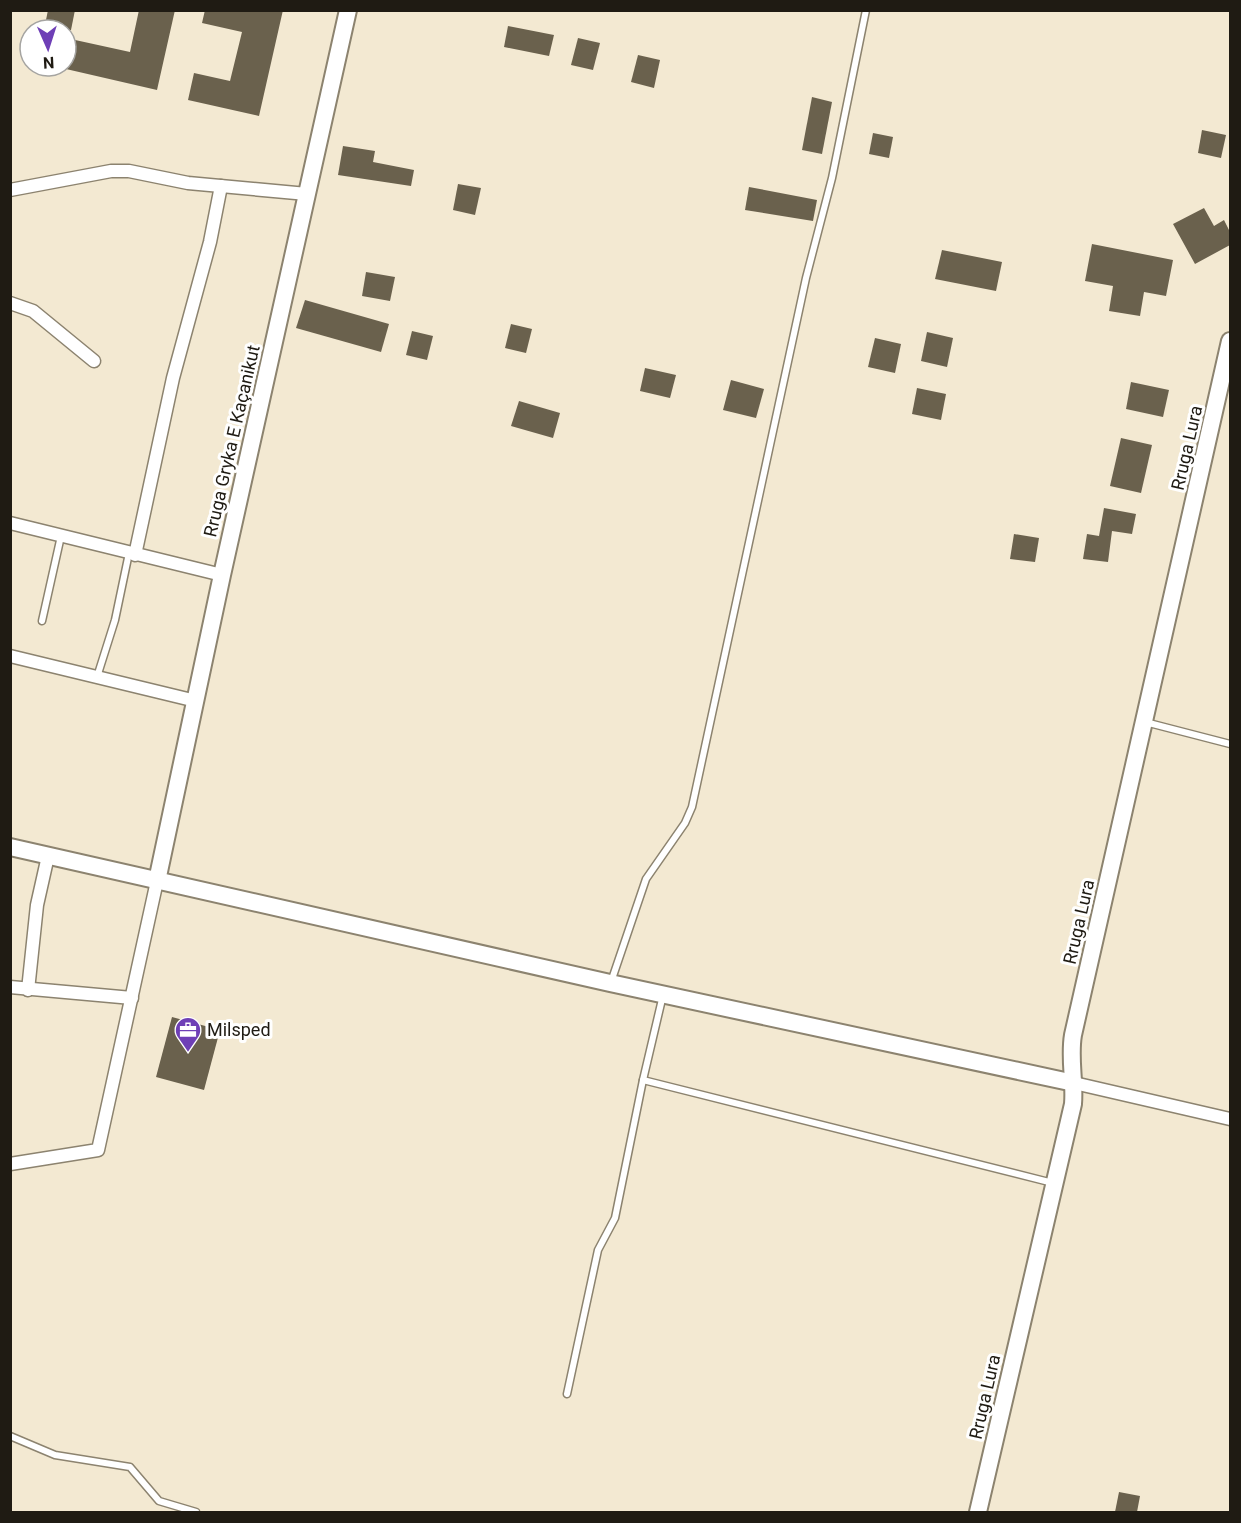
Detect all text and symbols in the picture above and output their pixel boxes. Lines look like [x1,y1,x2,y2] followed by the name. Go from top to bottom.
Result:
[18,18,78,78] north arrow
[43,53,55,72] text: N
[199,343,264,539] street label: Rruga Gryka E Kaçanikut
[1167,404,1206,492] street label: Rruga Lura
[1059,878,1098,966] street label: Rruga Lura
[173,1015,203,1053] office icon: Milsped
[207,1019,271,1040] place label: Milsped
[965,1353,1004,1441] street label: Rruga Lura

